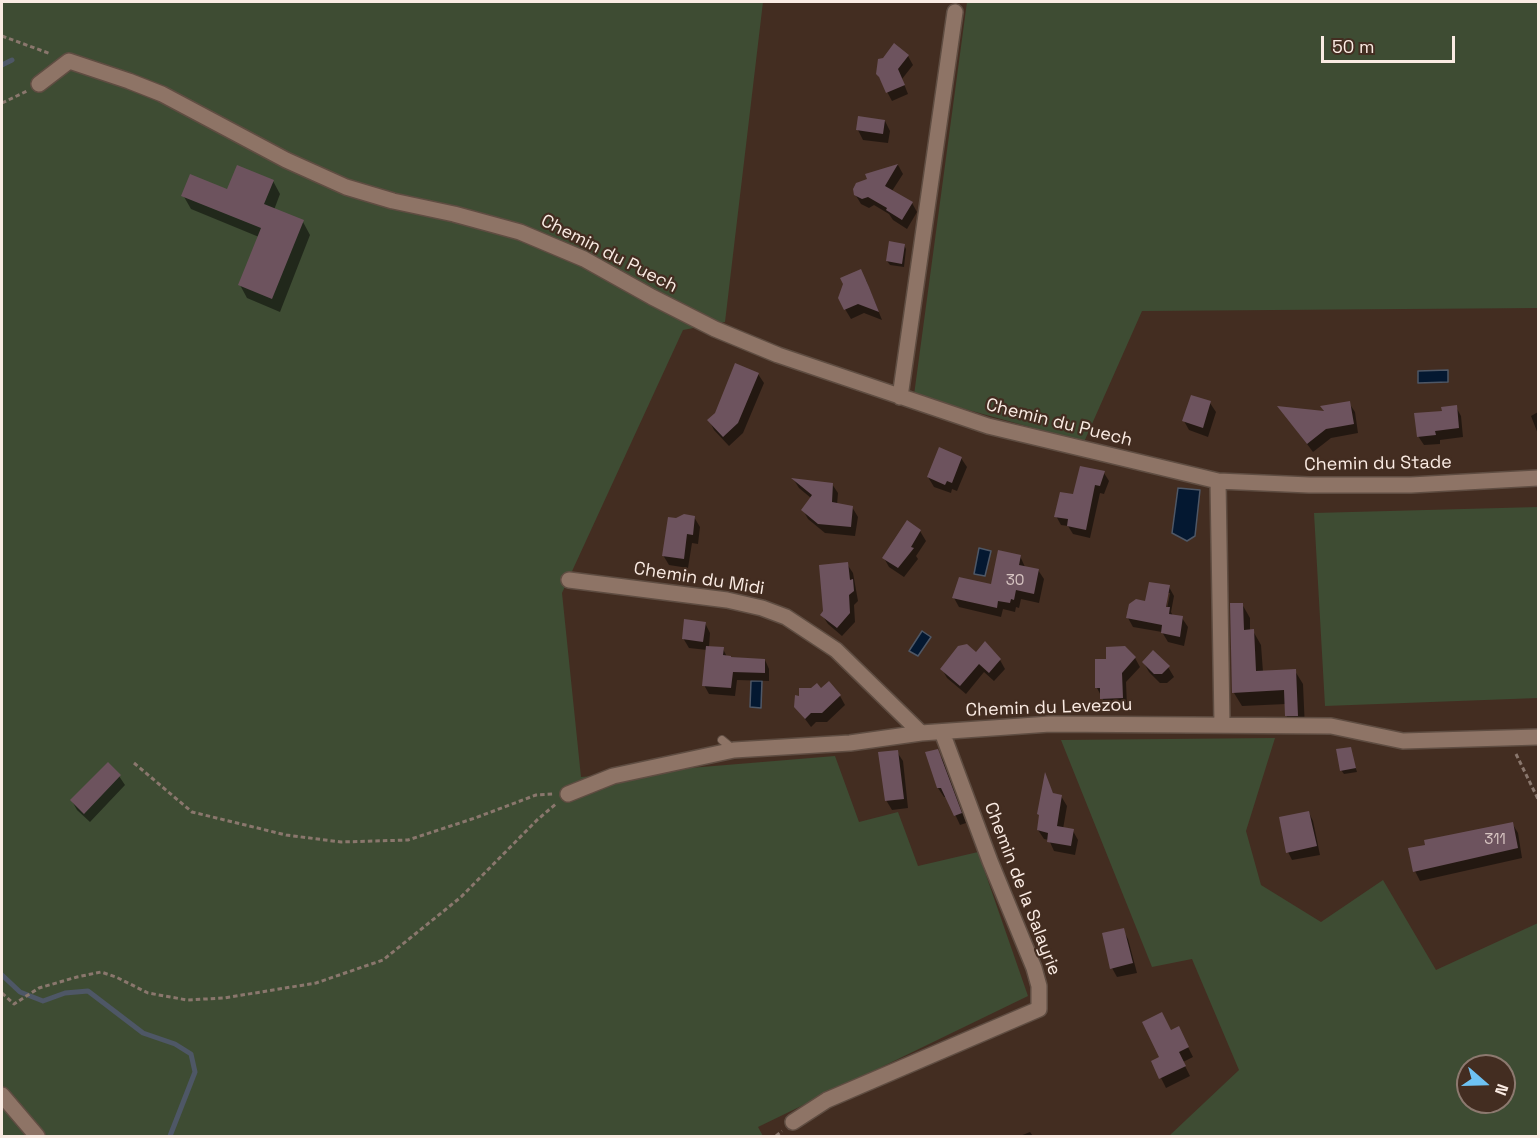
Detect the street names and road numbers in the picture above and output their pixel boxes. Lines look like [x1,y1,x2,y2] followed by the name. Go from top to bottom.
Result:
[537,210,681,298] street label: Chemin du Puech
[983,394,1135,452] street label: Chemin du Puech
[1304,452,1452,476] street label: Chemin du Stade
[632,558,766,600] street label: Chemin du Midi
[965,694,1133,722] street label: Chemin du Levezou
[979,799,1065,979] street label: Chemin de la Salayrie

